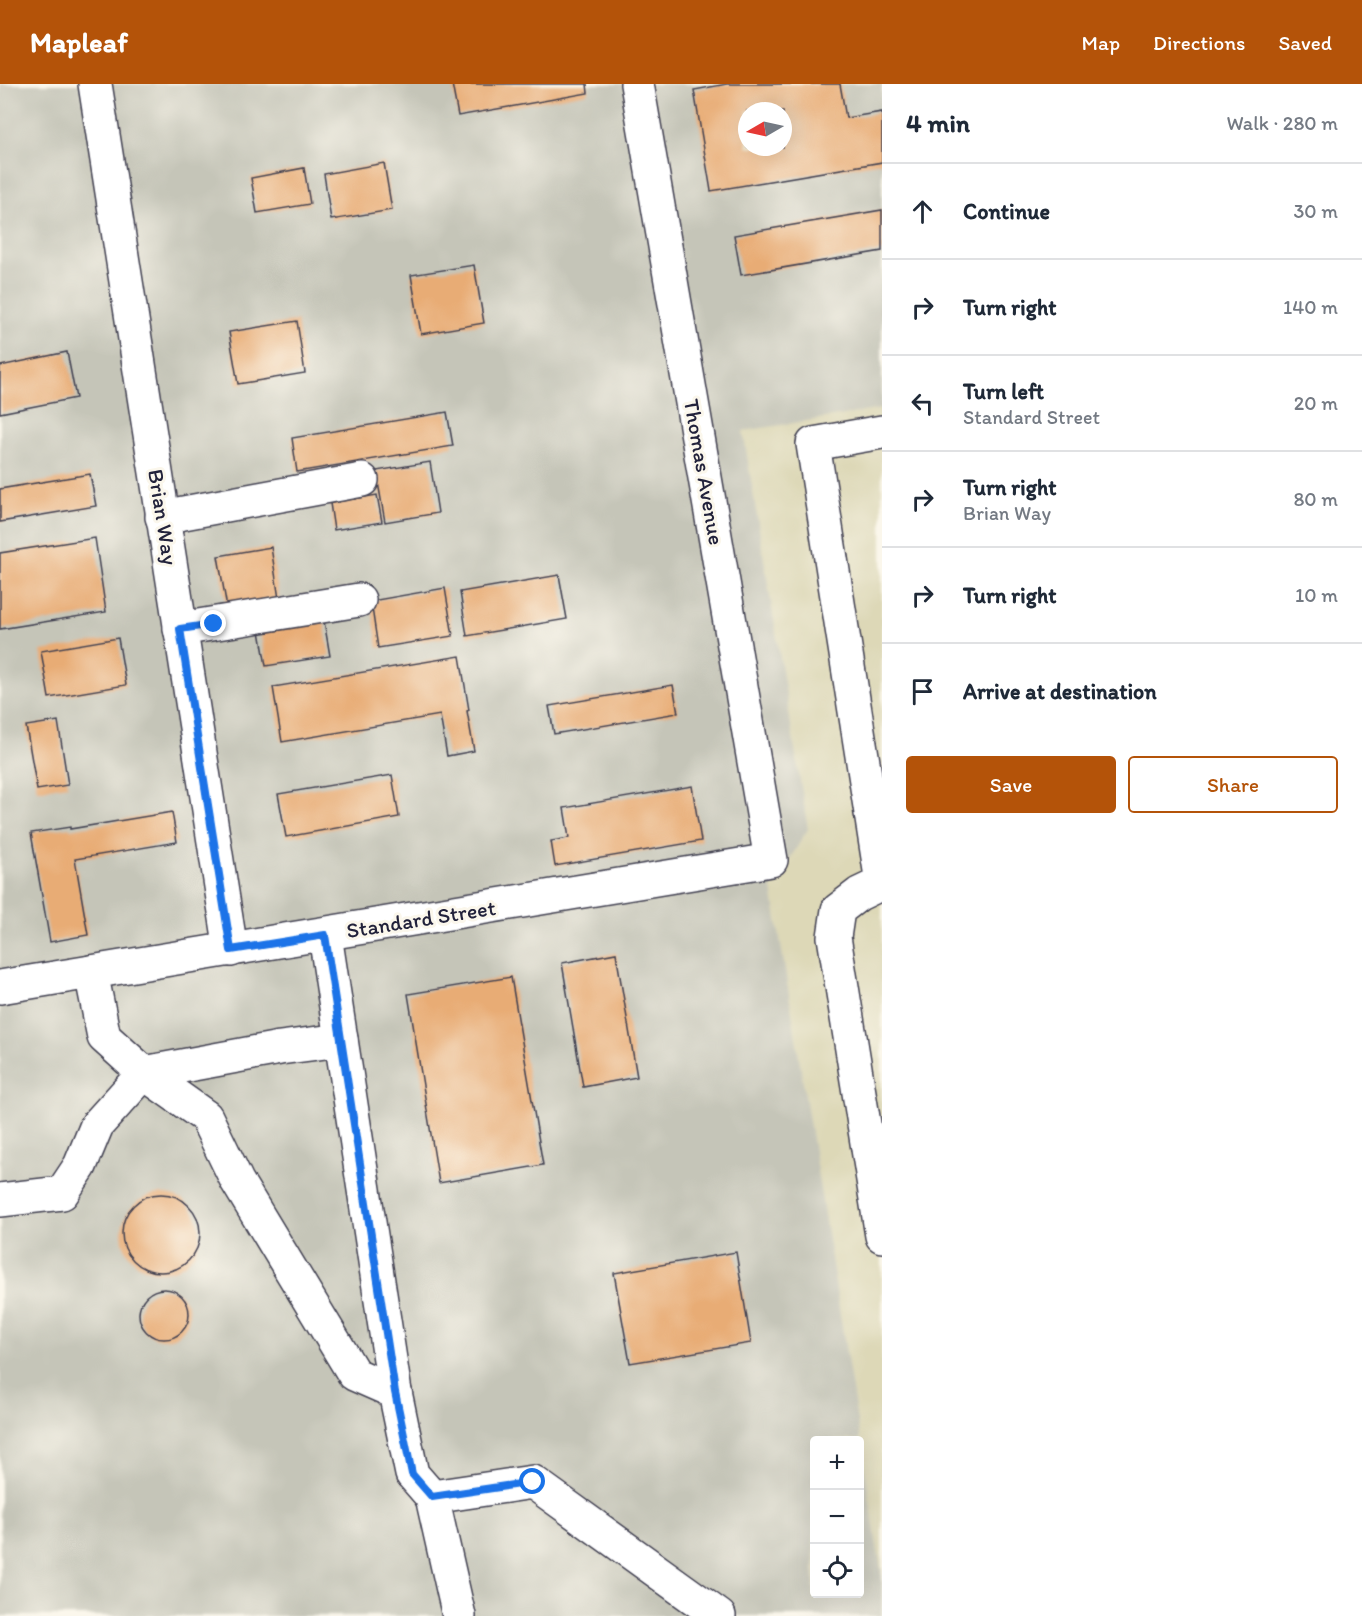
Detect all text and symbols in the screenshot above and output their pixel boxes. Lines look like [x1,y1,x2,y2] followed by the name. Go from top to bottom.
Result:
[30,25,128,59] text: Mapleaf
[1082,30,1120,55] text: Map
[1153,30,1245,55] text: Directions
[1278,30,1332,55] text: Saved
[738,102,792,156] north arrow
[906,107,970,139] text: 4 min
[1226,111,1338,135] text: Walk · 280 m
[906,195,939,228] icon: ahead
[963,198,1050,225] text: Continue
[1293,199,1338,223] text: 30 m
[906,291,939,324] icon: right
[963,294,1057,321] text: Turn right
[1283,295,1338,319] text: 140 m
[963,378,1044,405] text: Turn left
[906,387,939,420] icon: left
[1294,391,1338,415] text: 20 m
[678,397,730,547] street label: Thomas Avenue
[963,405,1100,429] text: Standard Street
[142,467,184,567] street label: Brian Way
[963,474,1057,501] text: Turn right
[906,483,939,516] icon: right
[1293,487,1338,511] text: 80 m
[963,501,1051,525] text: Brian Way
[906,579,939,612] icon: right
[963,582,1057,609] text: Turn right
[1295,583,1338,607] text: 10 m
[200,610,226,636] route end
[906,675,939,708] icon: arrive
[963,678,1157,705] text: Arrive at destination
[906,756,1116,813] button: Save
[1128,756,1338,813] button: Share
[345,894,497,944] street label: Standard Street
[810,1436,864,1598] map controls
[810,1436,864,1490] button: +
[519,1468,545,1494] route start
[810,1490,864,1544] button: −
[810,1544,864,1598] button: locate

